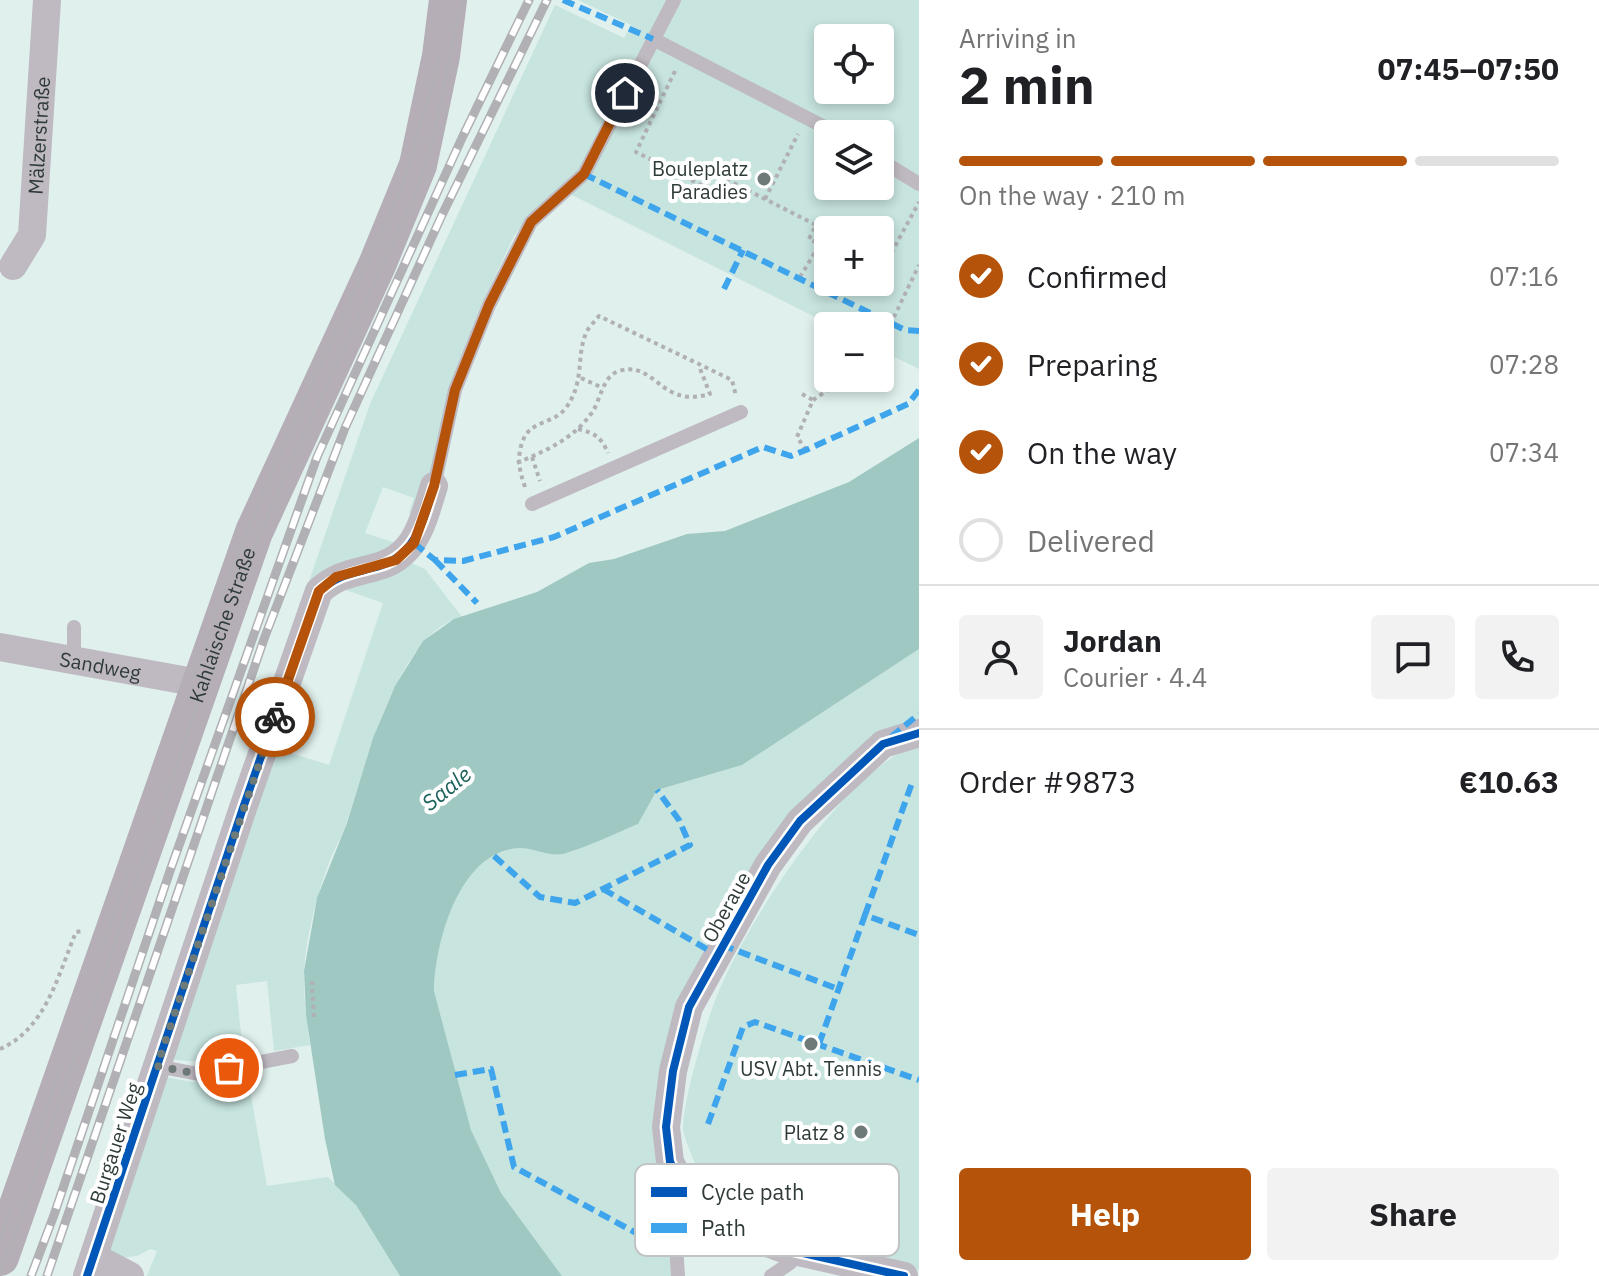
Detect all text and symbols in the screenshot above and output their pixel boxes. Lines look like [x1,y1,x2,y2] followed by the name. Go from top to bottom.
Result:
[959,21,1076,55] text: Arriving in
[814,24,894,392] map controls
[814,24,894,104] button: locate
[1378,49,1559,88] text: 07:45–07:50
[959,51,1095,118] text: 2 min
[591,59,659,127] pin
[603,71,647,115] icon: home
[21,76,56,195] street label: Mälzerstraße
[814,120,894,200] button: layers
[652,155,748,205] place label: Bouleplatz Paradies
[755,170,773,188] marker: Bouleplatz Paradies
[959,178,1185,212] text: On the way · 210 m
[814,216,894,296] button: +
[959,254,1003,298] icon: check
[1027,257,1168,296] text: Confirmed
[1489,259,1559,293] text: 07:16
[814,312,894,392] button: −
[959,342,1003,386] icon: check
[1027,345,1157,384] text: Preparing
[1489,347,1559,381] text: 07:28
[959,430,1003,474] icon: check
[1027,433,1177,472] text: On the way
[1489,435,1559,469] text: 07:34
[1027,521,1155,560] text: Delivered
[182,543,261,706] street label: Kahlaische Straße
[959,615,1043,699] button: person
[1371,615,1455,699] button: chat
[1475,615,1559,699] button: phone
[1063,621,1162,660] text: Jordan
[58,645,144,686] street label: Sandweg
[1063,660,1207,694] text: Courier · 4.4
[235,677,315,757] courier
[253,695,297,739] icon: bike
[415,759,477,817] water label: Saale
[959,762,1136,801] text: Order #9873
[1459,762,1559,801] text: €10.63
[696,867,756,947] street label: Oberaue
[195,1034,263,1102] pin
[802,1035,820,1053] marker: USV Abt. Tennis
[207,1046,251,1090] icon: bag
[740,1055,882,1082] place label: USV Abt. Tennis
[83,1079,147,1207] street label: Burgauer Weg
[784,1119,845,1146] place label: Platz 8
[852,1123,870,1141] marker: Platz 8
[635,1164,899,1256] legend
[959,1168,1251,1260] button: Help
[1267,1168,1559,1260] button: Share
[701,1177,805,1206] text: Cycle path
[701,1213,746,1242] text: Path

